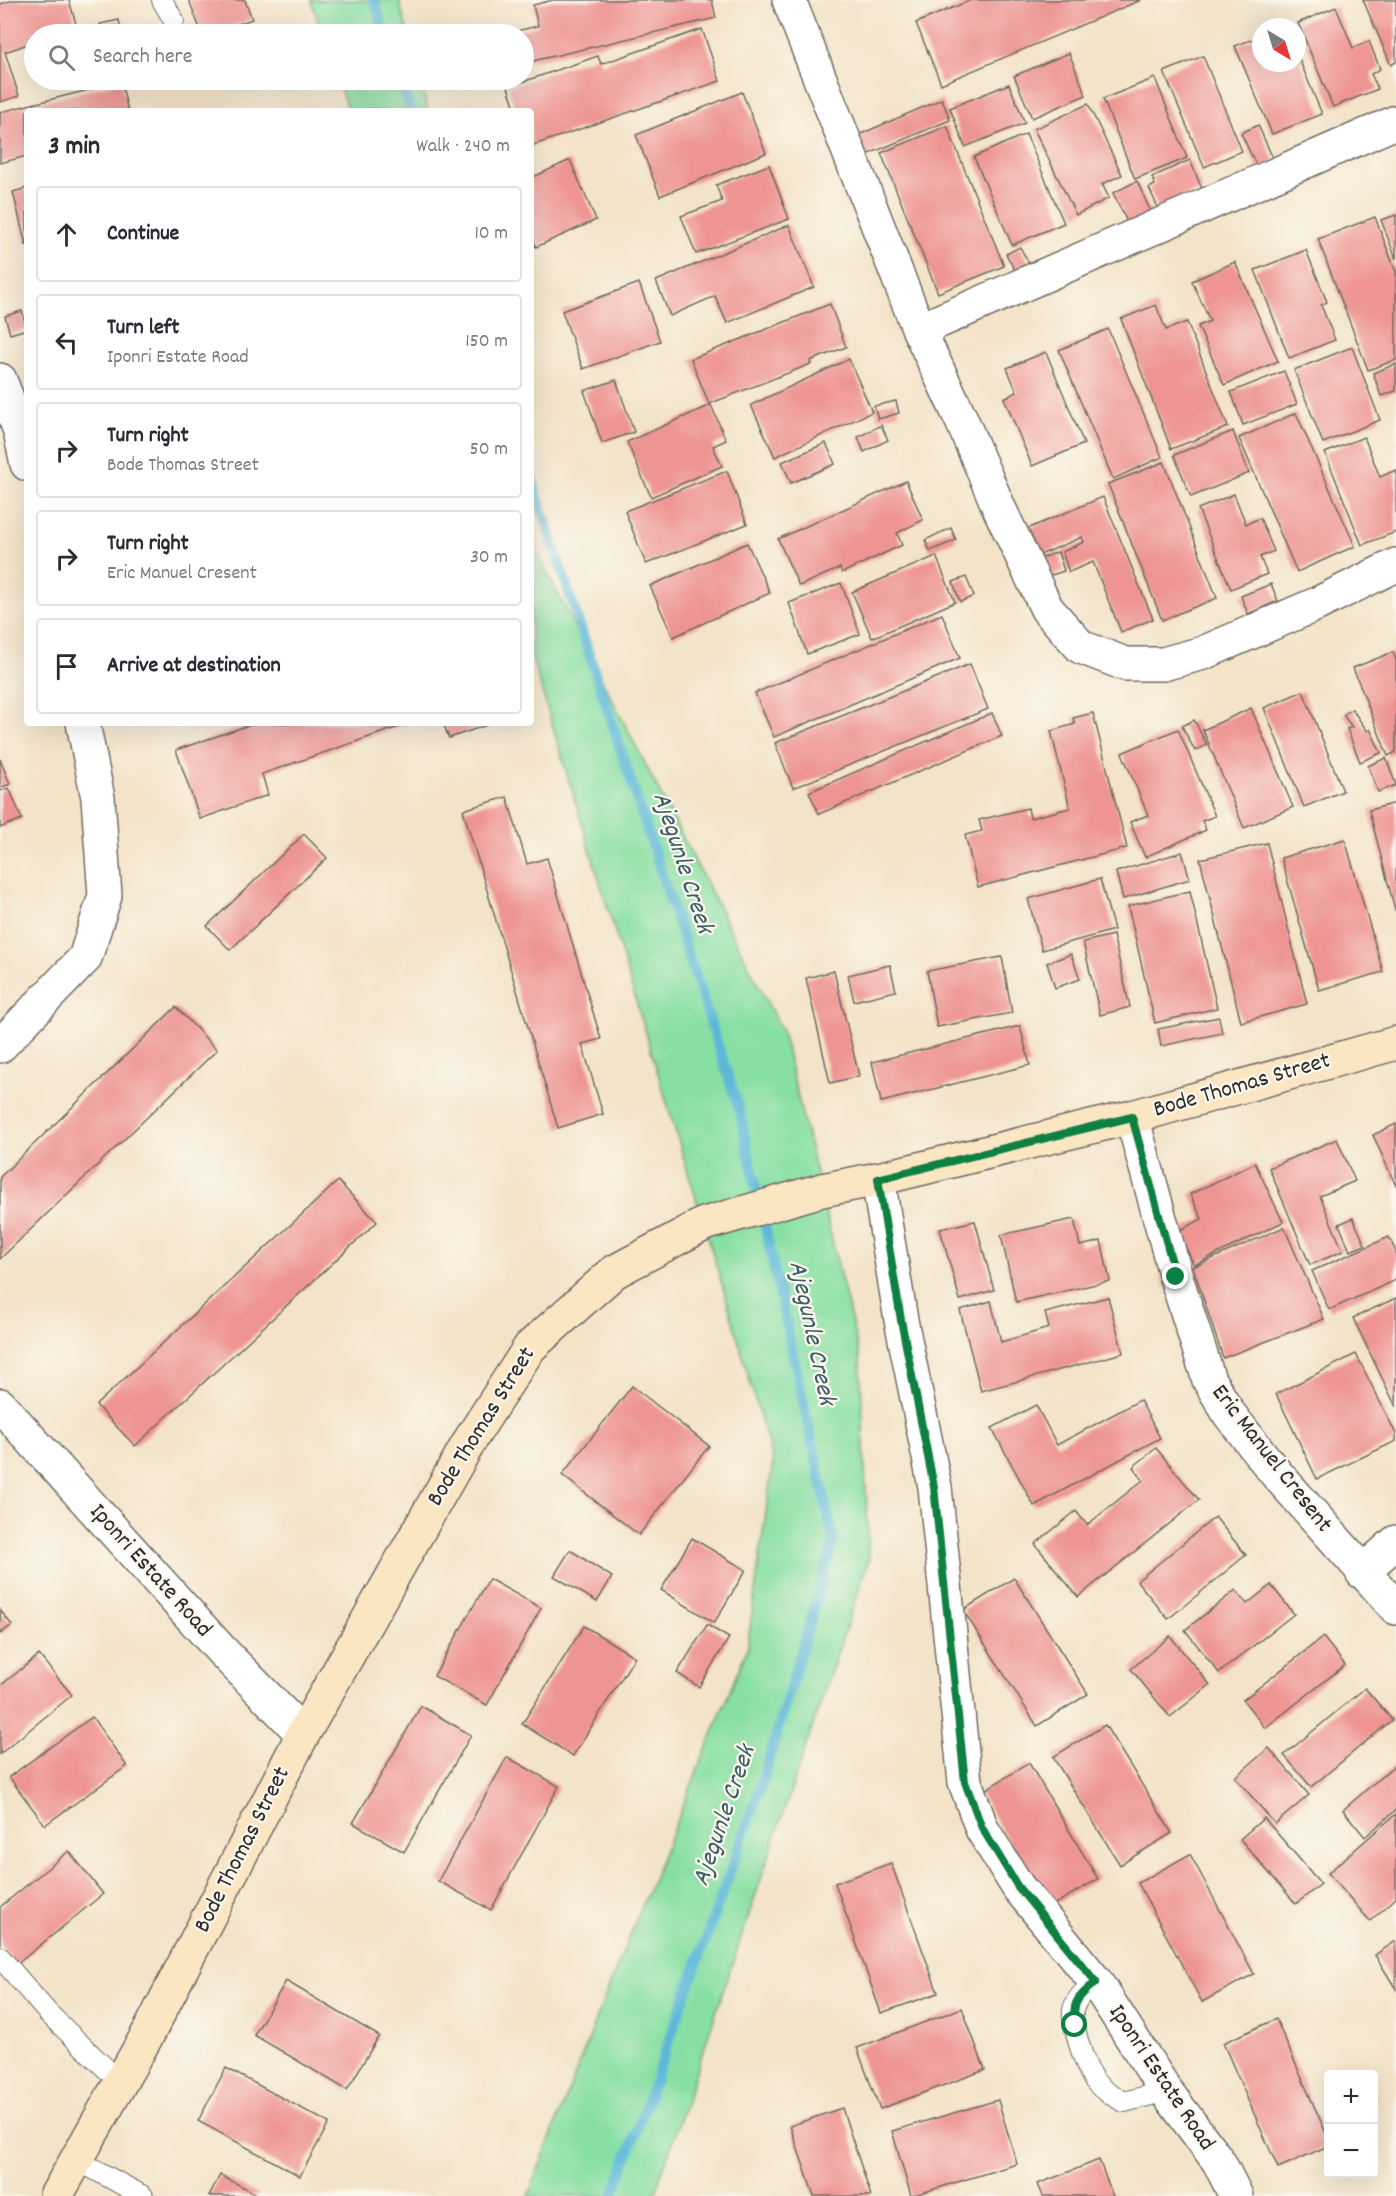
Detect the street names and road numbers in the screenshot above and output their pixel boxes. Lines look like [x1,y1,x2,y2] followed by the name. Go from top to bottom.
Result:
[1150,1044,1334,1127] street label: Bode Thomas Street
[419,1341,545,1513] street label: Bode Thomas Street
[1202,1378,1340,1540] street label: Eric Manuel Cresent
[81,1496,219,1646] street label: Iponri Estate Road
[186,1761,300,1939] street label: Bode Thomas Street
[1099,1998,1223,2158] street label: Iponri Estate Road

